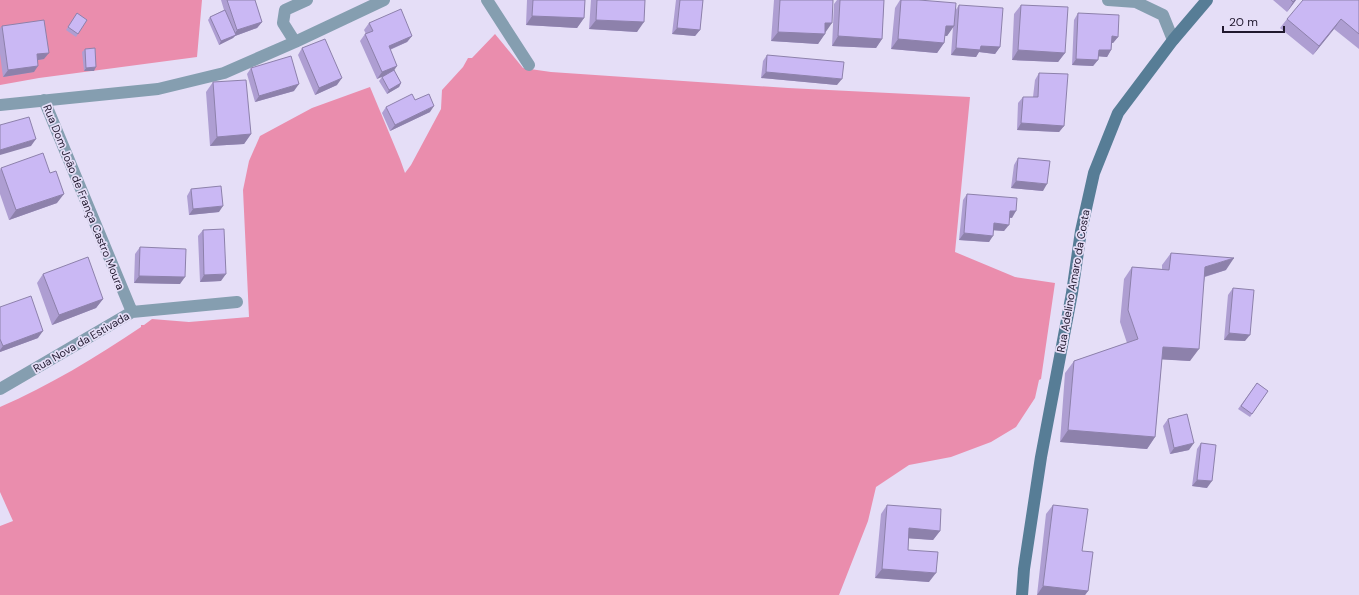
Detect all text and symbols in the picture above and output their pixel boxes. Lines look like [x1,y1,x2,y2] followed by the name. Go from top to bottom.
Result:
[1223,8,1284,34] scale bar
[1229,14,1258,30] text: 20 m
[40,102,128,292] street label: Rua Dom João de França Castro Moura
[1054,208,1092,354] street label: Rua Adelino Amaro da Costa
[30,309,132,375] street label: Rua Nova da Estivada

